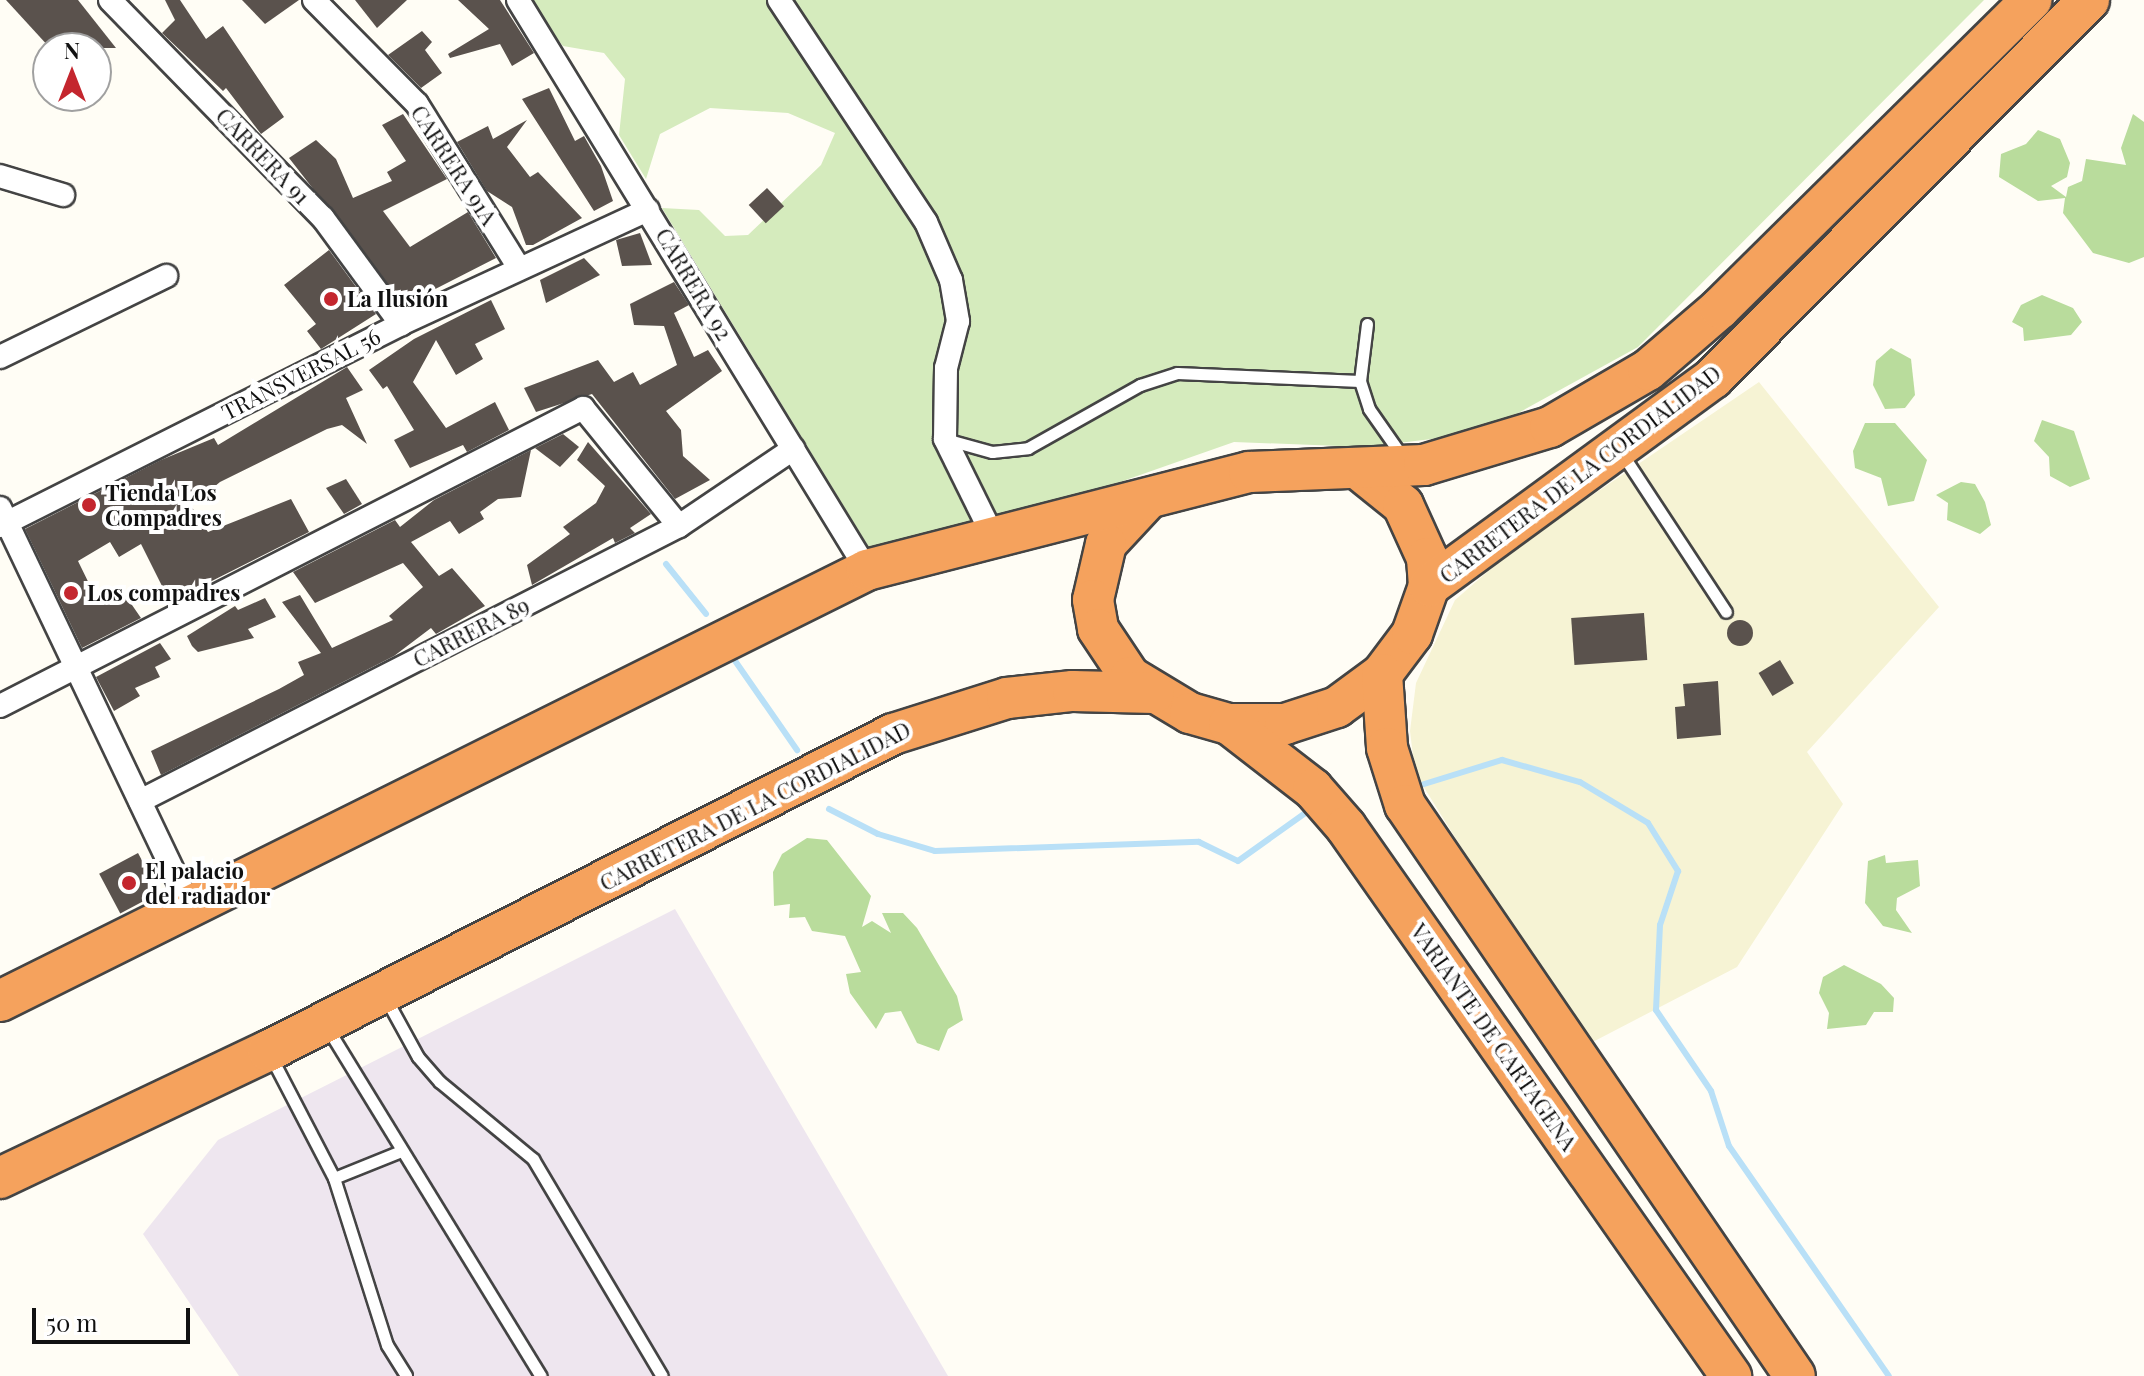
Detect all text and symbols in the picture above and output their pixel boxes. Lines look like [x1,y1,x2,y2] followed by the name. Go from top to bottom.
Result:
[32,32,112,112] north arrow
[64,35,80,65] text: N
[406,100,502,230] street label: CARRERA 91A
[211,102,315,210] street label: CARRERA 91
[650,223,738,345] street label: CARRERA 92
[347,286,448,312] place label: La Ilusión
[322,290,340,308] marker: La Ilusión
[217,323,385,425] street label: TRANSVERSAL 56
[1434,360,1726,588] street label: CARRETERA DE LA CORDIALIDAD
[105,479,222,530] place label: Tienda Los Compadres
[80,496,98,514] marker: Tienda Los Compadres
[87,580,240,606] place label: Los compadres
[62,584,80,602] marker: Los compadres
[409,591,533,673] street label: CARRERA 89
[595,716,915,896] street label: CARRETERA DE LA CORDIALIDAD
[145,857,270,908] place label: El palacio del radiador
[120,874,138,892] marker: El palacio del radiador
[1406,919,1582,1155] street label: VARIANTE DE CARTAGENA
[36,1292,194,1342] scale bar
[46,1306,98,1338] text: 50 m

